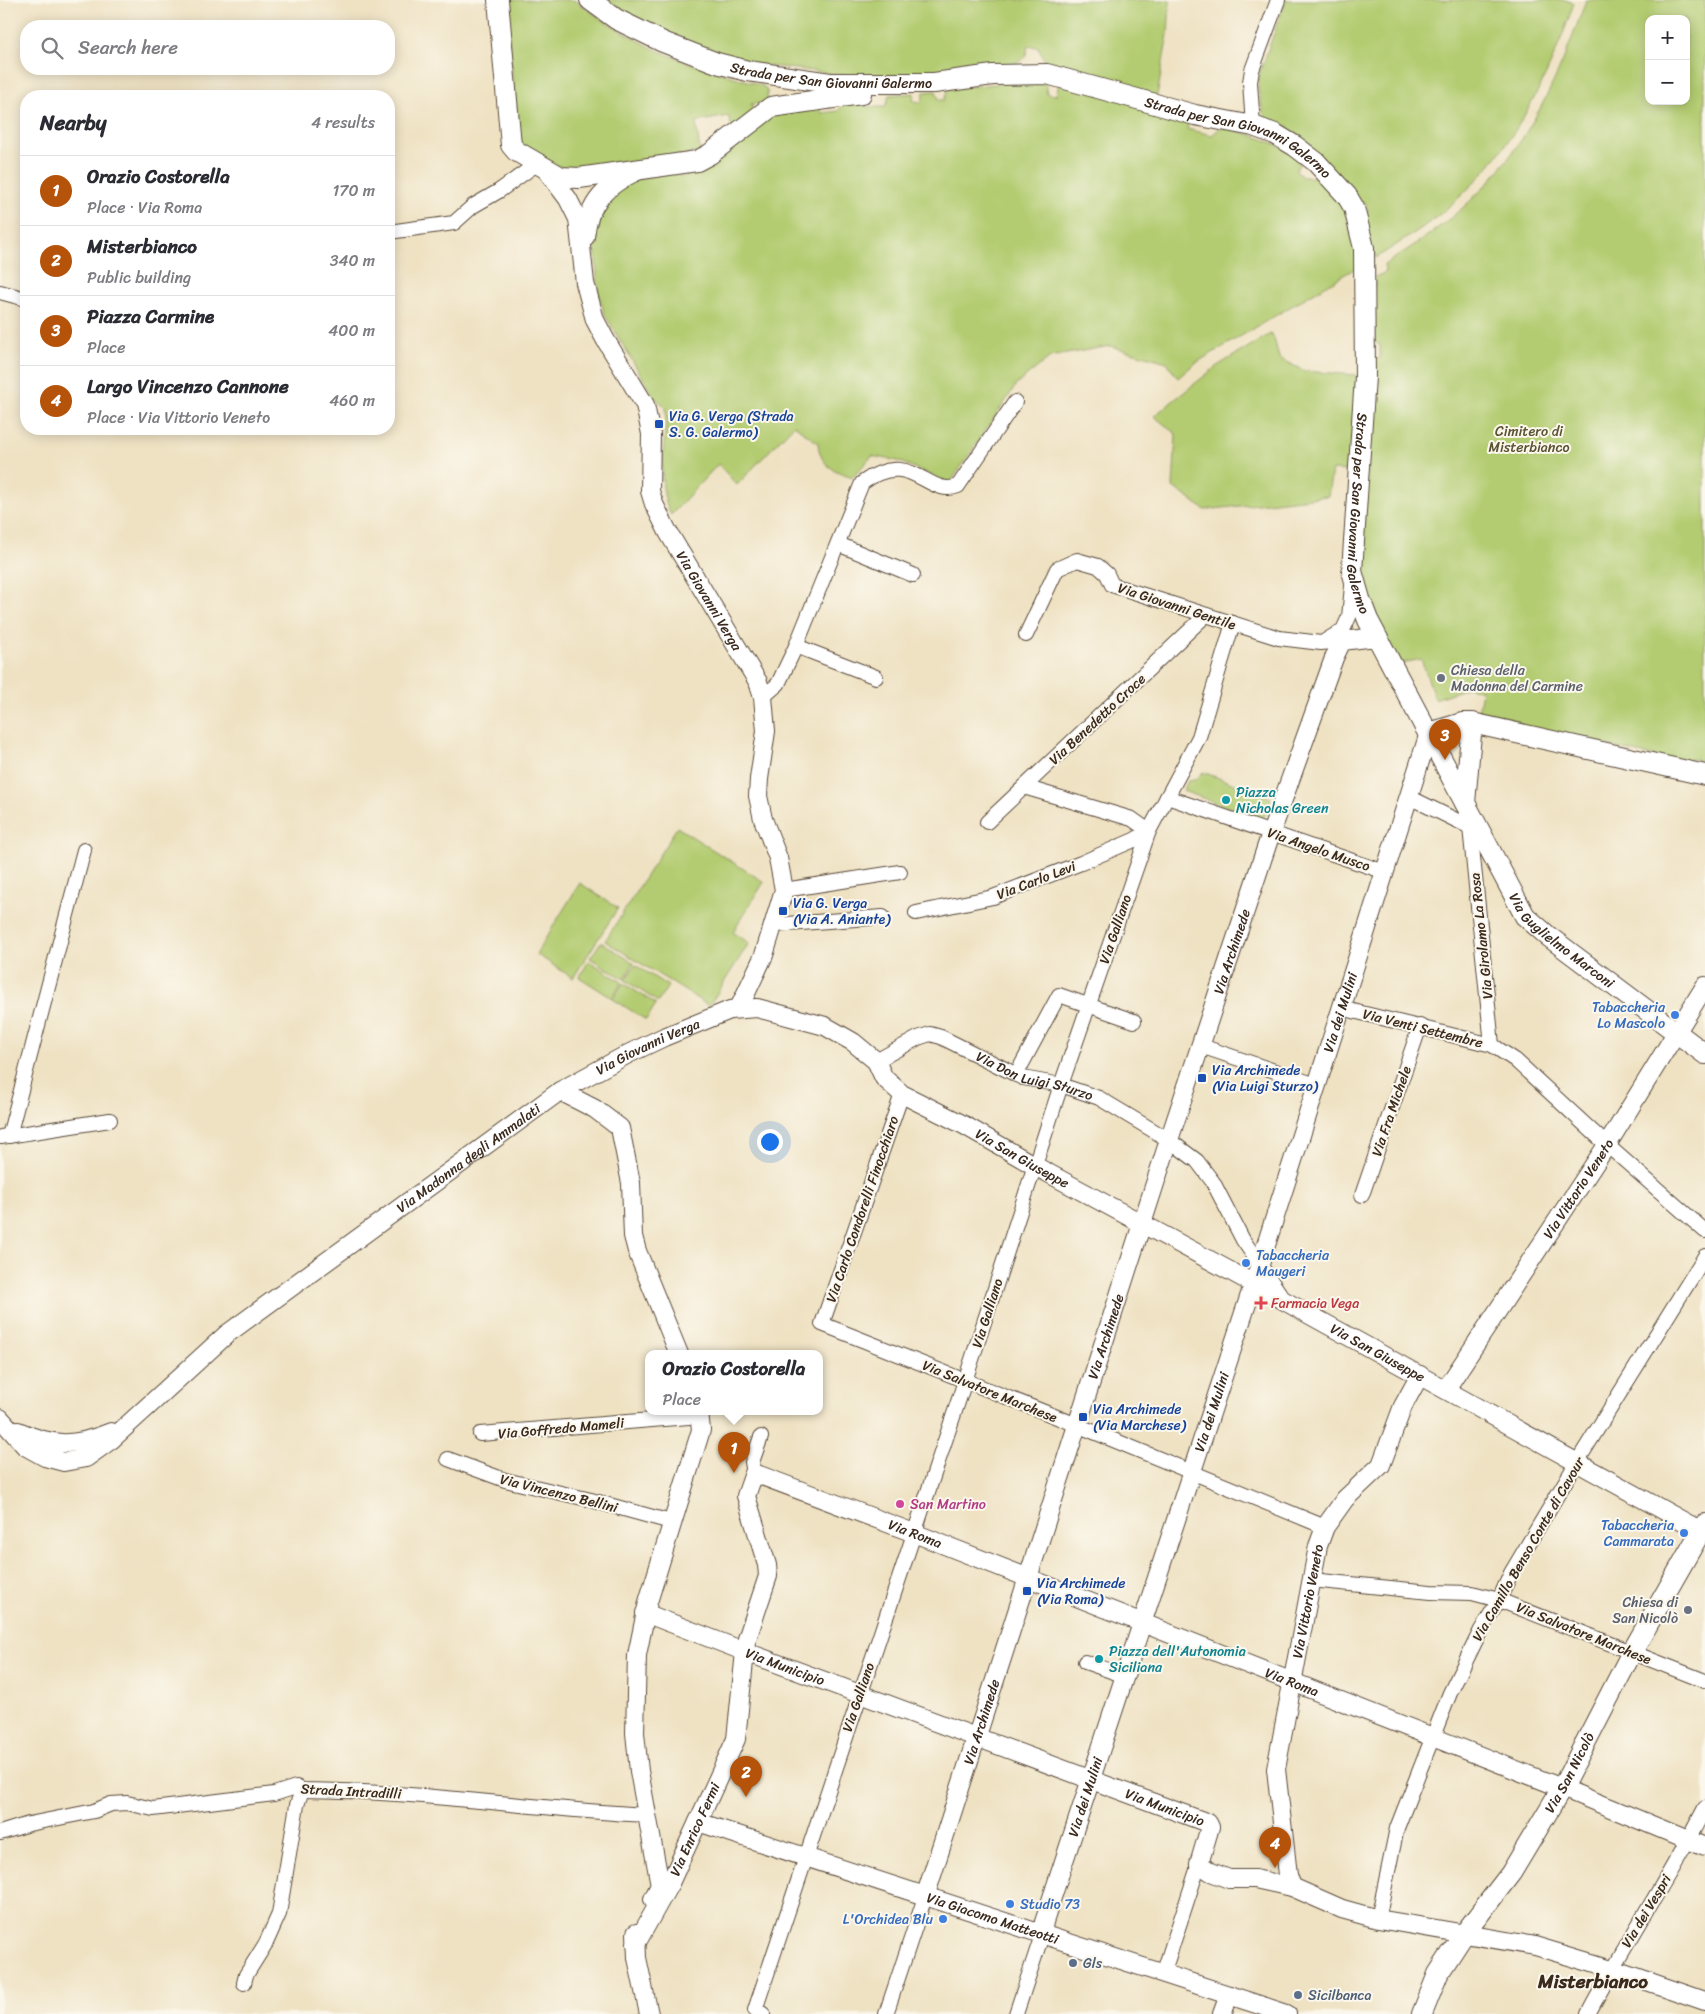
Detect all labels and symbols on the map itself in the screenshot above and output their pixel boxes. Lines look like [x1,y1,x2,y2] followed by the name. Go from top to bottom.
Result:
[727,55,932,96] street label: Strada per San Giovanni Galermo
[1142,90,1337,185] street label: Strada per San Giovanni Galermo
[669,404,794,445] place label: Via G. Verga (Strada S. G. Galermo)
[1339,412,1377,618] street label: Strada per San Giovanni Galermo
[653,418,665,430] marker: Via G. Verga (Strada S. G. Galermo)
[1488,419,1570,460] park label: Cimitero di Misterbianco
[669,546,749,657] street label: Via Giovanni Verga
[1115,576,1239,637] street label: Via Giovanni Gentile
[1451,658,1583,699] place label: Chiesa della Madonna del Carmine
[1043,667,1152,771] street label: Via Benedetto Croce
[1435,672,1447,684] marker: Chiesa della Madonna del Carmine
[1429,719,1461,760] pin: 3
[1236,780,1329,821] place label: Piazza Nicholas Green
[1220,794,1232,806] marker: Piazza Nicholas Green
[1264,820,1374,879] street label: Via Angelo Musco
[993,853,1081,907] street label: Via Carlo Levi
[1462,872,1501,1000] street label: Via Girolamo La Rosa
[1502,888,1621,996] street label: Via Guglielmo Marconi
[793,891,891,932] place label: Via G. Verga (Via A. Aniante)
[1092,891,1139,967] street label: Via Galliano
[777,905,789,917] marker: Via G. Verga (Via A. Aniante)
[1206,906,1258,998] street label: Via Archimede
[1316,968,1365,1056] street label: Via dei Mulini
[1592,995,1666,1036] place label: Tabaccheria Lo Mascolo
[1360,1001,1486,1056] street label: Via Venti Settembre
[1669,1009,1681,1021] marker: Tabaccheria Lo Mascolo
[591,1011,705,1082] street label: Via Giovanni Verga
[971,1044,1096,1108] street label: Via Don Luigi Sturzo
[1212,1058,1319,1099] place label: Via Archimede (Via Luigi Sturzo)
[1364,1062,1419,1160] street label: Via Fra Michele
[1196,1072,1208,1084] marker: Via Archimede (Via Luigi Sturzo)
[391,1096,547,1220] street label: Via Madonna degli Ammalati
[819,1112,906,1306] street label: Via Carlo Condorelli Finocchiaro
[970,1122,1074,1195] street label: Via San Giuseppe
[757,1129,783,1155] your location
[1536,1134,1621,1244] street label: Via Vittorio Veneto
[1256,1243,1330,1284] place label: Tabaccheria Maugeri
[1240,1257,1252,1269] marker: Tabaccheria Maugeri
[964,1275,1011,1351] street label: Via Galliano
[1081,1291,1132,1383] street label: Via Archimede
[1271,1291,1359,1316] place label: Farmacia Vega
[1255,1297,1267,1309] marker: Farmacia Vega
[1325,1317,1430,1389] street label: Via San Giuseppe
[918,1353,1061,1430] street label: Via Salvatore Marchese
[1187,1368,1237,1455] street label: Via dei Mulini
[1093,1397,1187,1438] place label: Via Archimede (Via Marchese)
[497,1410,626,1446] street label: Via Goffredo Mameli
[1077,1411,1089,1423] marker: Via Archimede (Via Marchese)
[718,1432,750,1473] pin: 1
[1465,1451,1592,1646] street label: Via Camillo Benso Conte di Cavour
[497,1467,622,1520] street label: Via Vincenzo Bellini
[910,1492,986,1517] place label: San Martino
[894,1498,906,1510] marker: San Martino
[884,1512,946,1556] street label: Via Roma
[1601,1513,1675,1554] place label: Tabaccheria Cammarata
[1678,1527,1690,1539] marker: Tabaccheria Cammarata
[1285,1542,1331,1661] street label: Via Vittorio Veneto
[1037,1571,1125,1612] place label: Via Archimede (Via Roma)
[1021,1585,1033,1597] marker: Via Archimede (Via Roma)
[1612,1590,1679,1631] place label: Chiesa di San Nicolò
[1512,1595,1655,1672] street label: Via Salvatore Marchese
[1682,1604,1694,1616] marker: Chiesa di San Nicolò
[1109,1639,1246,1680] place label: Piazza dell'Autonomia Siciliana
[742,1641,828,1693] street label: Via Municipio
[1093,1653,1105,1665] marker: Piazza dell'Autonomia Siciliana
[835,1659,882,1735] street label: Via Galliano
[1261,1660,1323,1704] street label: Via Roma
[956,1676,1007,1768] street label: Via Archimede
[1538,1728,1602,1818] street label: Via San Nicolò
[1061,1753,1111,1840] street label: Via dei Mulini
[730,1756,762,1797] pin: 2
[300,1776,403,1807] street label: Strada Intradilli
[663,1777,728,1880] street label: Via Enrico Fermi
[1121,1781,1208,1834] street label: Via Municipio
[1259,1827,1291,1868] pin: 4
[1615,1869,1679,1953] street label: Via dei Vespri
[923,1885,1063,1952] street label: Via Giacomo Matteotti
[1020,1892,1080,1917] place label: Studio 73
[1004,1898,1016,1910] marker: Studio 73
[843,1907,933,1932] place label: L'Orchidea Blu
[937,1913,949,1925] marker: L'Orchidea Blu
[1083,1951,1103,1976] place label: Gls
[1067,1957,1079,1969] marker: Gls
[1537,1965,1648,1998] district label: Misterbianco
[1308,1983,1372,2008] place label: Sicilbanca
[1292,1989,1304,2001] marker: Sicilbanca

